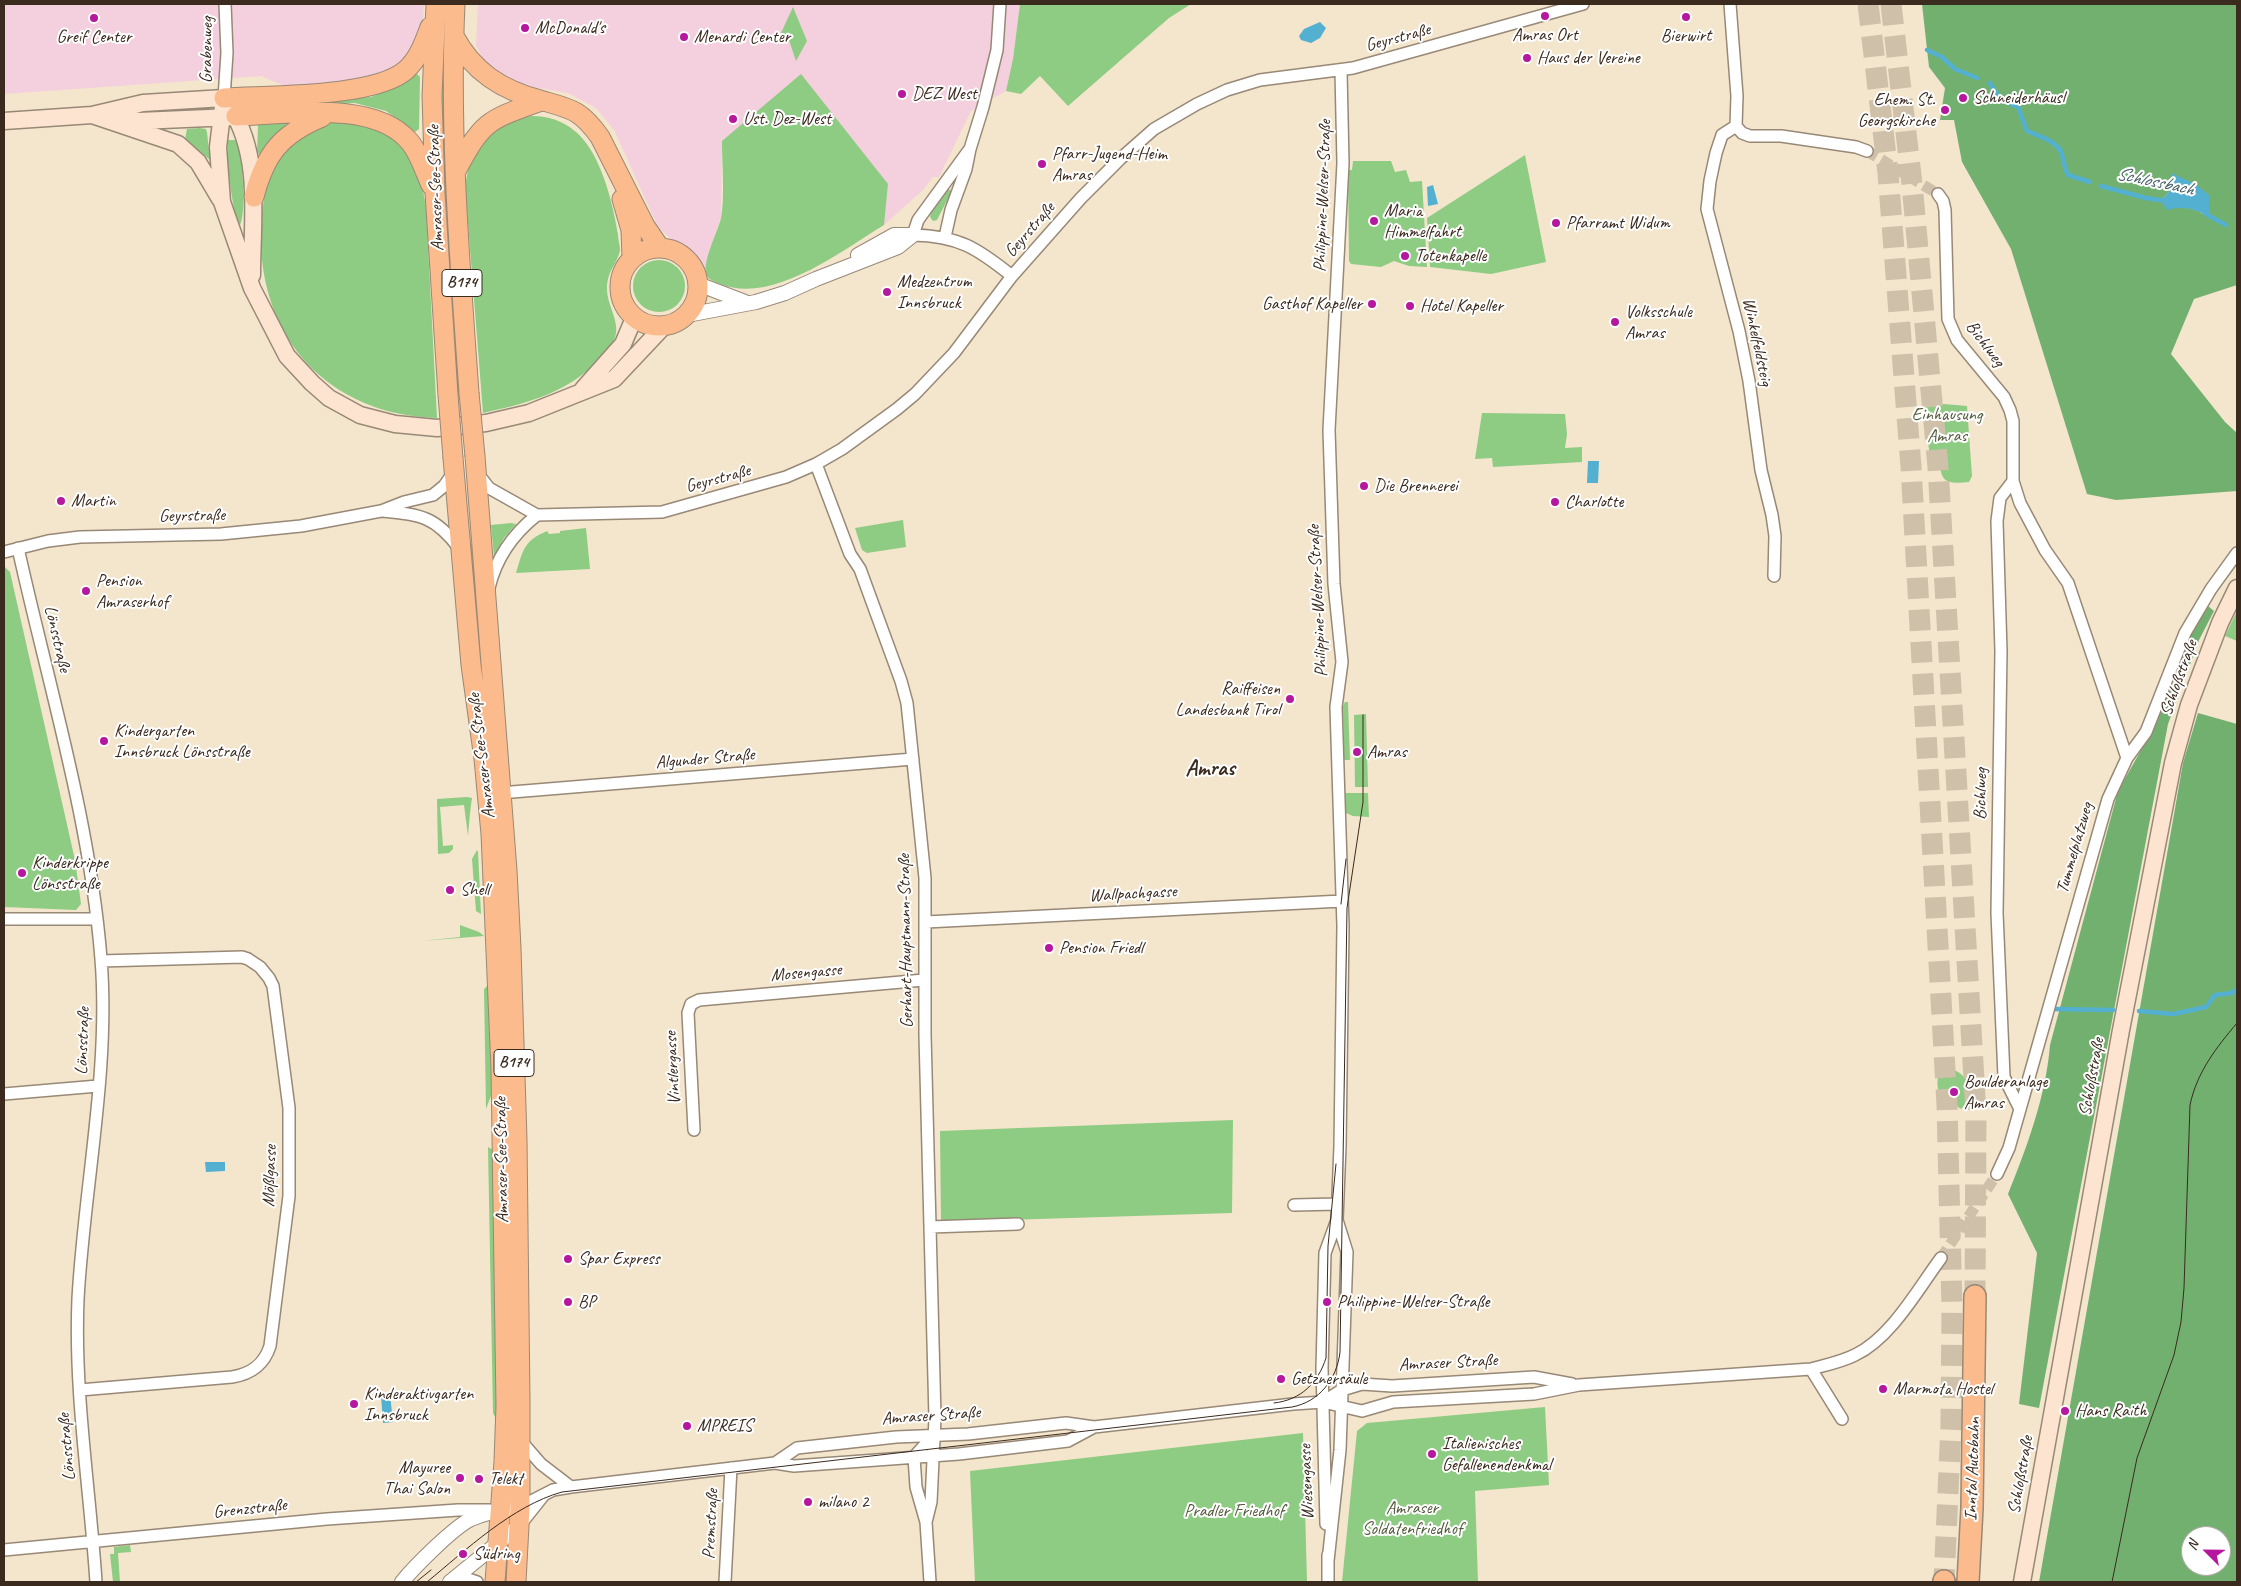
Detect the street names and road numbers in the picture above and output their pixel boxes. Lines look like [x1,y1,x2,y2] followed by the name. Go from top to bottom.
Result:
[196,17,218,83] street label: Grabenweg
[1363,19,1433,57] street label: Geyrstraße
[1310,119,1336,273] street label: Philippine-Welser-Straße
[423,125,449,251] street label: Amraser-See-Straße
[1000,198,1060,262] street label: Geyrstraße
[442,270,482,296] road number: B174
[1737,296,1777,388] street label: Winkelfeldsteig
[1961,317,2009,371] street label: Bichlweg
[683,460,753,498] street label: Geyrstraße
[159,505,225,527] street label: Geyrstraße
[1303,524,1333,678] street label: Philippine-Welser-Straße
[39,604,75,674] street label: Lönsstraße
[2155,637,2203,719] street label: Schloßstraße
[464,692,500,820] street label: Amraser-See-Straße
[655,744,755,774] street label: Algunder Straße
[1970,768,1992,820] street label: Bichlweg
[2052,800,2098,896] street label: Tummelplatzweg
[894,854,918,1028] street label: Gerhart-Hauptmann-Straße
[1089,881,1177,907] street label: Wallpachgasse
[770,959,842,987] street label: Mosengasse
[71,1007,95,1075] street label: Lönsstraße
[660,1031,686,1105] street label: Vintlergasse
[2075,1036,2109,1118] street label: Schloßstraße
[494,1050,534,1076] road number: B174
[490,1097,514,1223] street label: Amraser-See-Straße
[258,1145,282,1207] street label: Mößlgasse
[1398,1350,1498,1376] street label: Amraser Straße
[881,1402,981,1430] street label: Amraser Straße
[53,1412,81,1482] street label: Lönsstraße
[1960,1417,1986,1521] street label: Inntal Autobahn
[2004,1434,2038,1516] street label: Schloßstraße
[1295,1444,1319,1520] street label: Wiesengasse
[698,1488,724,1560] street label: Premstraße
[212,1494,288,1524] street label: Grenzstraße

